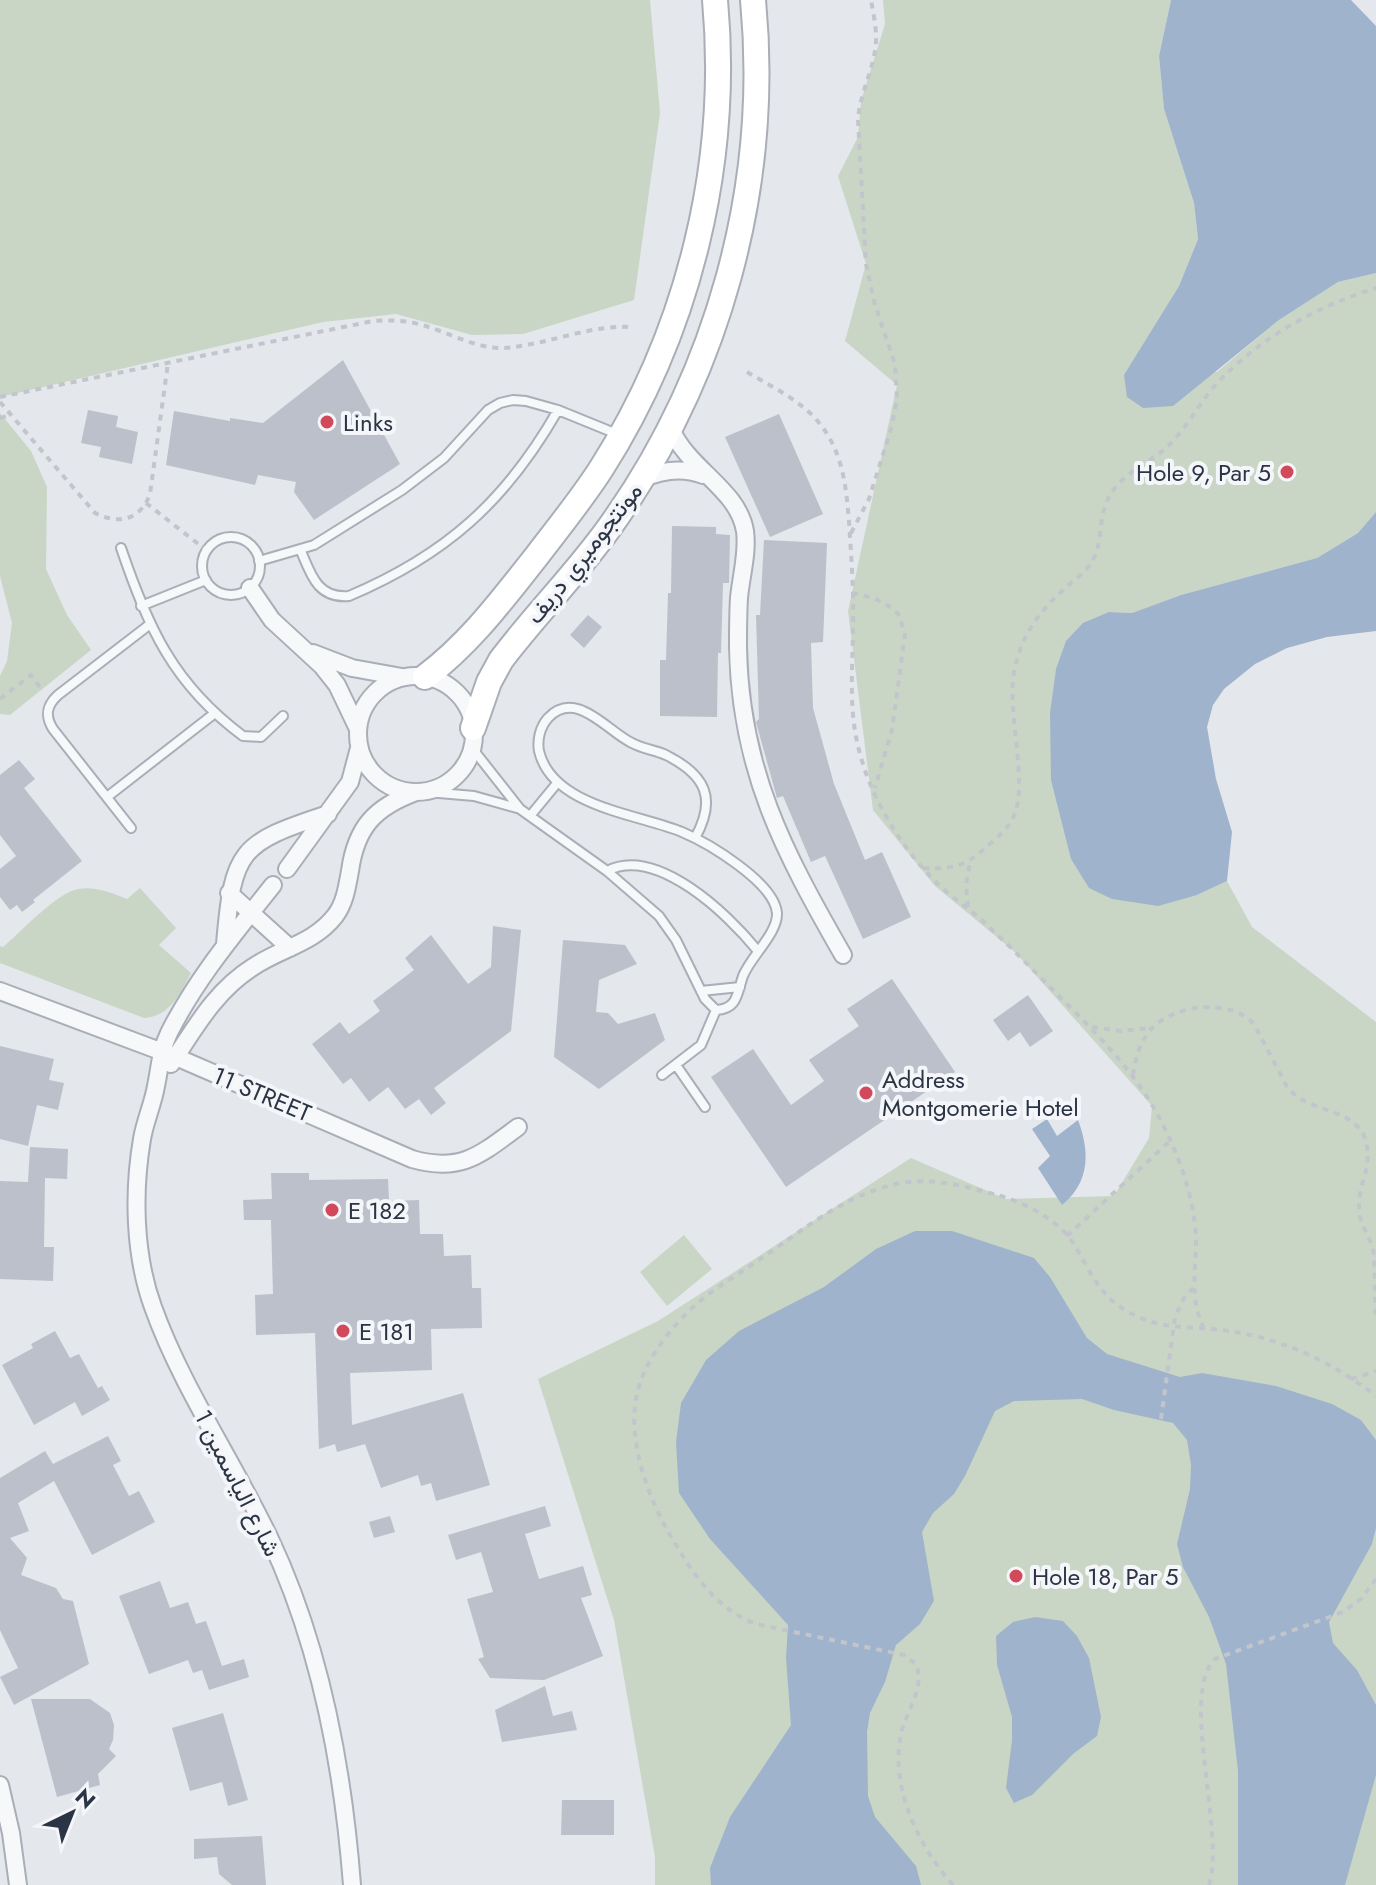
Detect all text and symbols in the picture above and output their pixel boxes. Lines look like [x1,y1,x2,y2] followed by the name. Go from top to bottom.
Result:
[343,405,393,440] place label: Links
[318,413,336,431] marker: Links
[1136,455,1271,490] place label: Hole 9, Par 5
[1278,463,1296,481] marker: Hole 9, Par 5
[518,475,652,632] street label: مونتجوميري دريف
[207,1058,317,1130] street label: 11 STREET
[882,1062,1079,1125] place label: Address Montgomerie Hotel
[857,1084,875,1102] marker: Address Montgomerie Hotel
[348,1193,406,1228] place label: E 182
[323,1201,341,1219] marker: E 182
[359,1314,414,1349] place label: E 181
[334,1322,352,1340] marker: E 181
[186,1404,290,1562] street label: شارع الياسمين 1
[1032,1559,1178,1594] place label: Hole 18, Par 5
[1007,1567,1025,1585] marker: Hole 18, Par 5
[32,1773,112,1853] north arrow
[68,1781,103,1816] text: N

